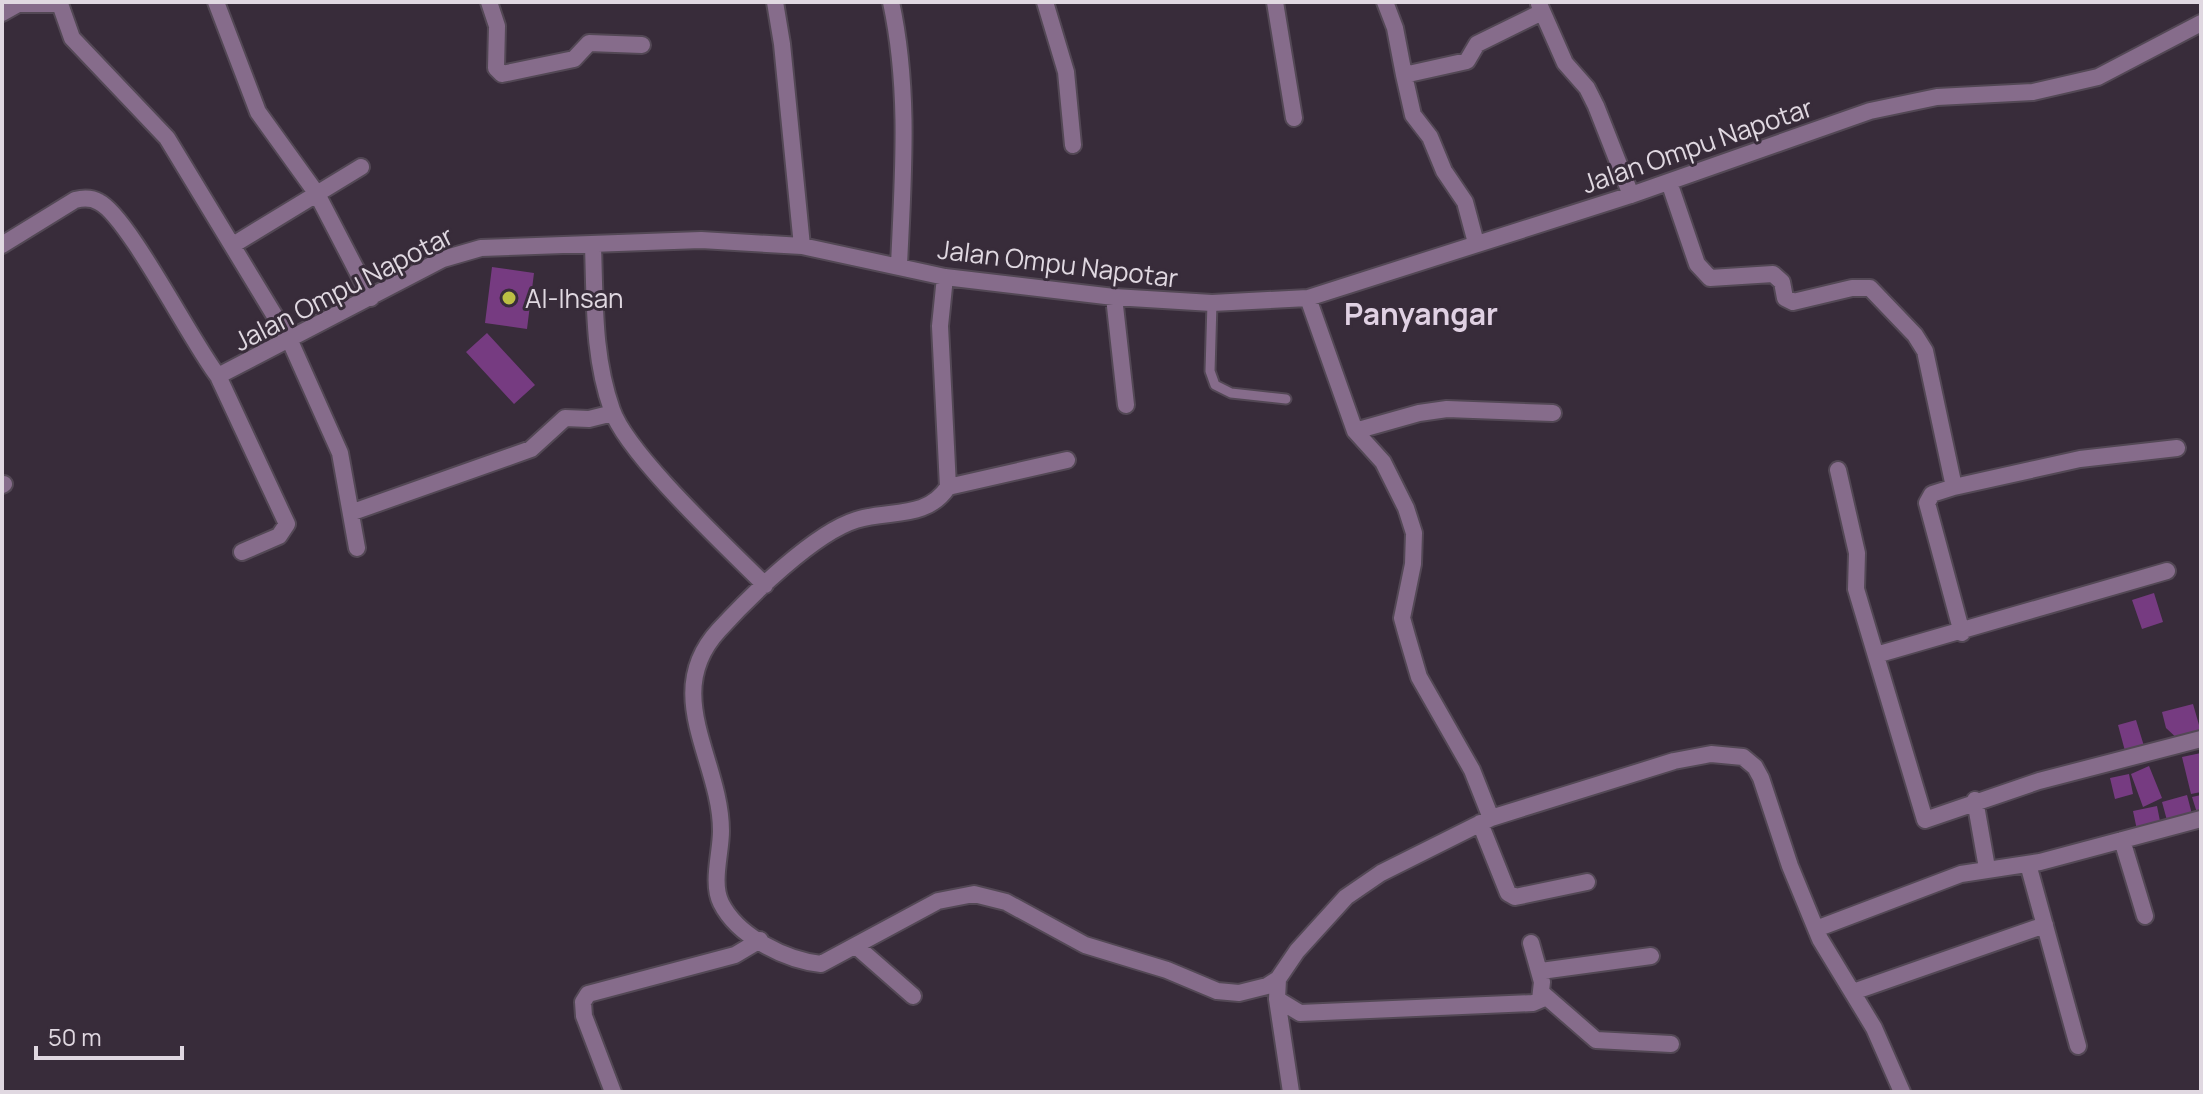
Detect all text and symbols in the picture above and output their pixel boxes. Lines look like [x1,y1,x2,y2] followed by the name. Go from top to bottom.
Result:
[1577,89,1817,201] street label: Jalan Ompu Napotar
[227,217,459,359] street label: Jalan Ompu Napotar
[936,230,1180,296] street label: Jalan Ompu Napotar
[525,280,624,316] place label: Al-Ihsan
[500,289,518,307] marker: Al-Ihsan
[1344,293,1498,334] district label: Panyangar
[36,1010,182,1060] scale bar
[48,1020,102,1053] text: 50 m

